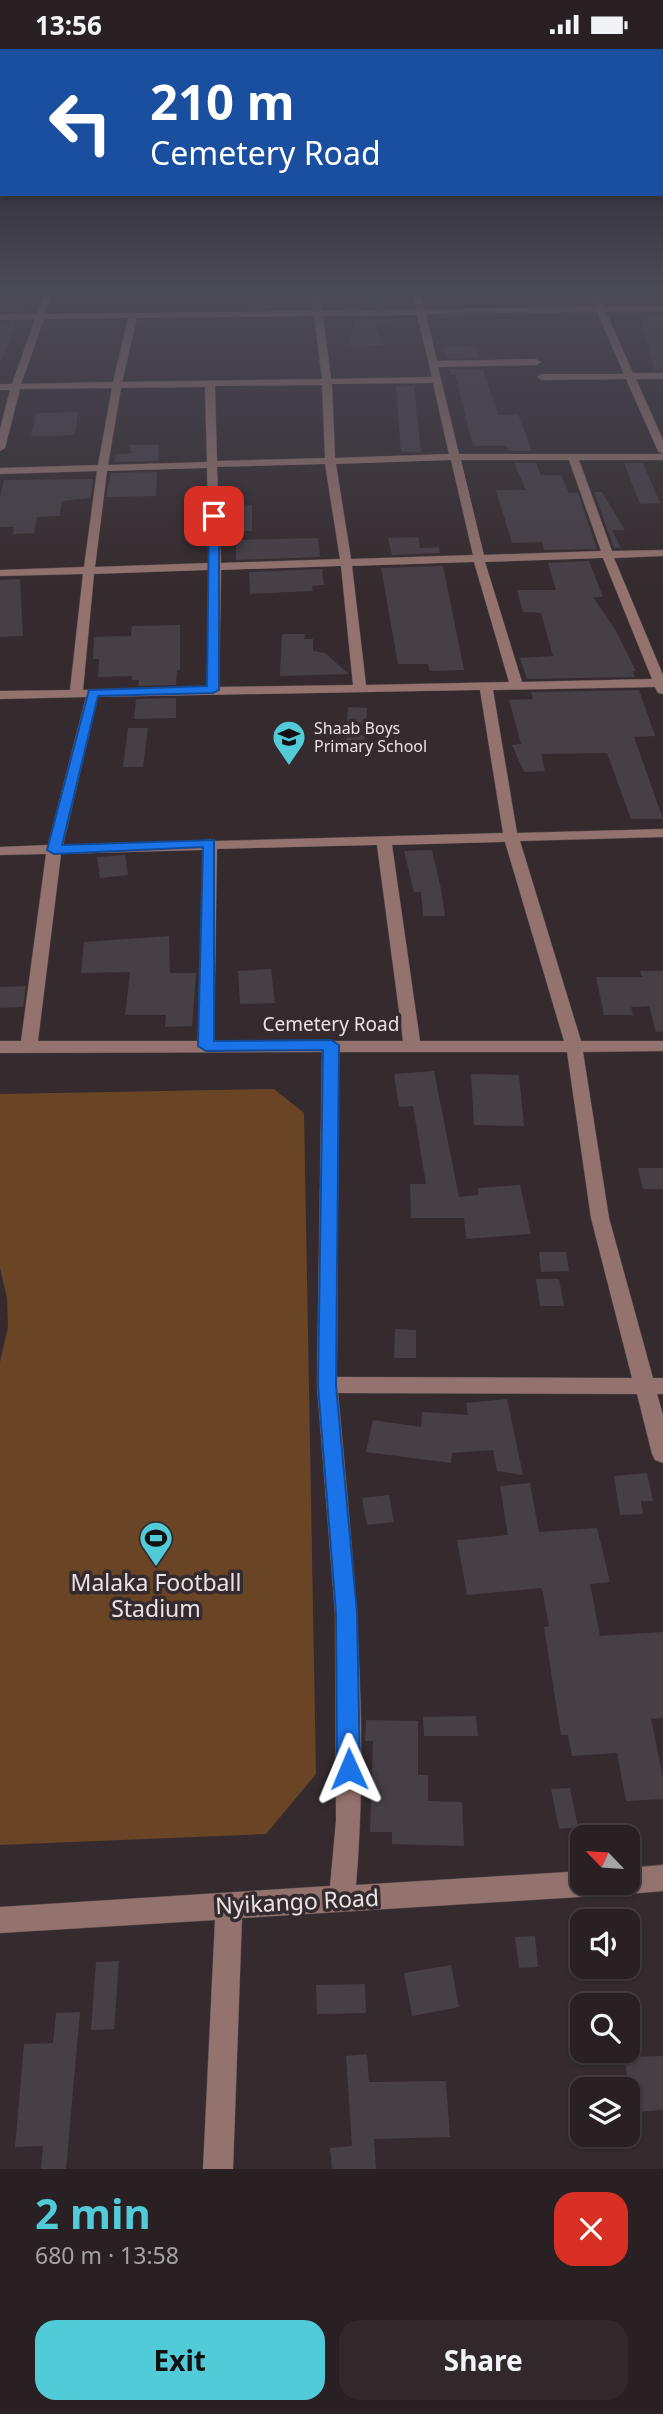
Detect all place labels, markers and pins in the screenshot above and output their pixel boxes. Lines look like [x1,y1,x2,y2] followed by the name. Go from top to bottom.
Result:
[184,486,244,546] pin
[314,717,427,757] place label: Shaab Boys Primary School
[270,718,308,767] school or university icon: Shaab Boys Primary School
[137,1519,175,1568] sports icon: Malaka Football Stadium
[71,1566,241,1624] place label: Malaka Football Stadium

